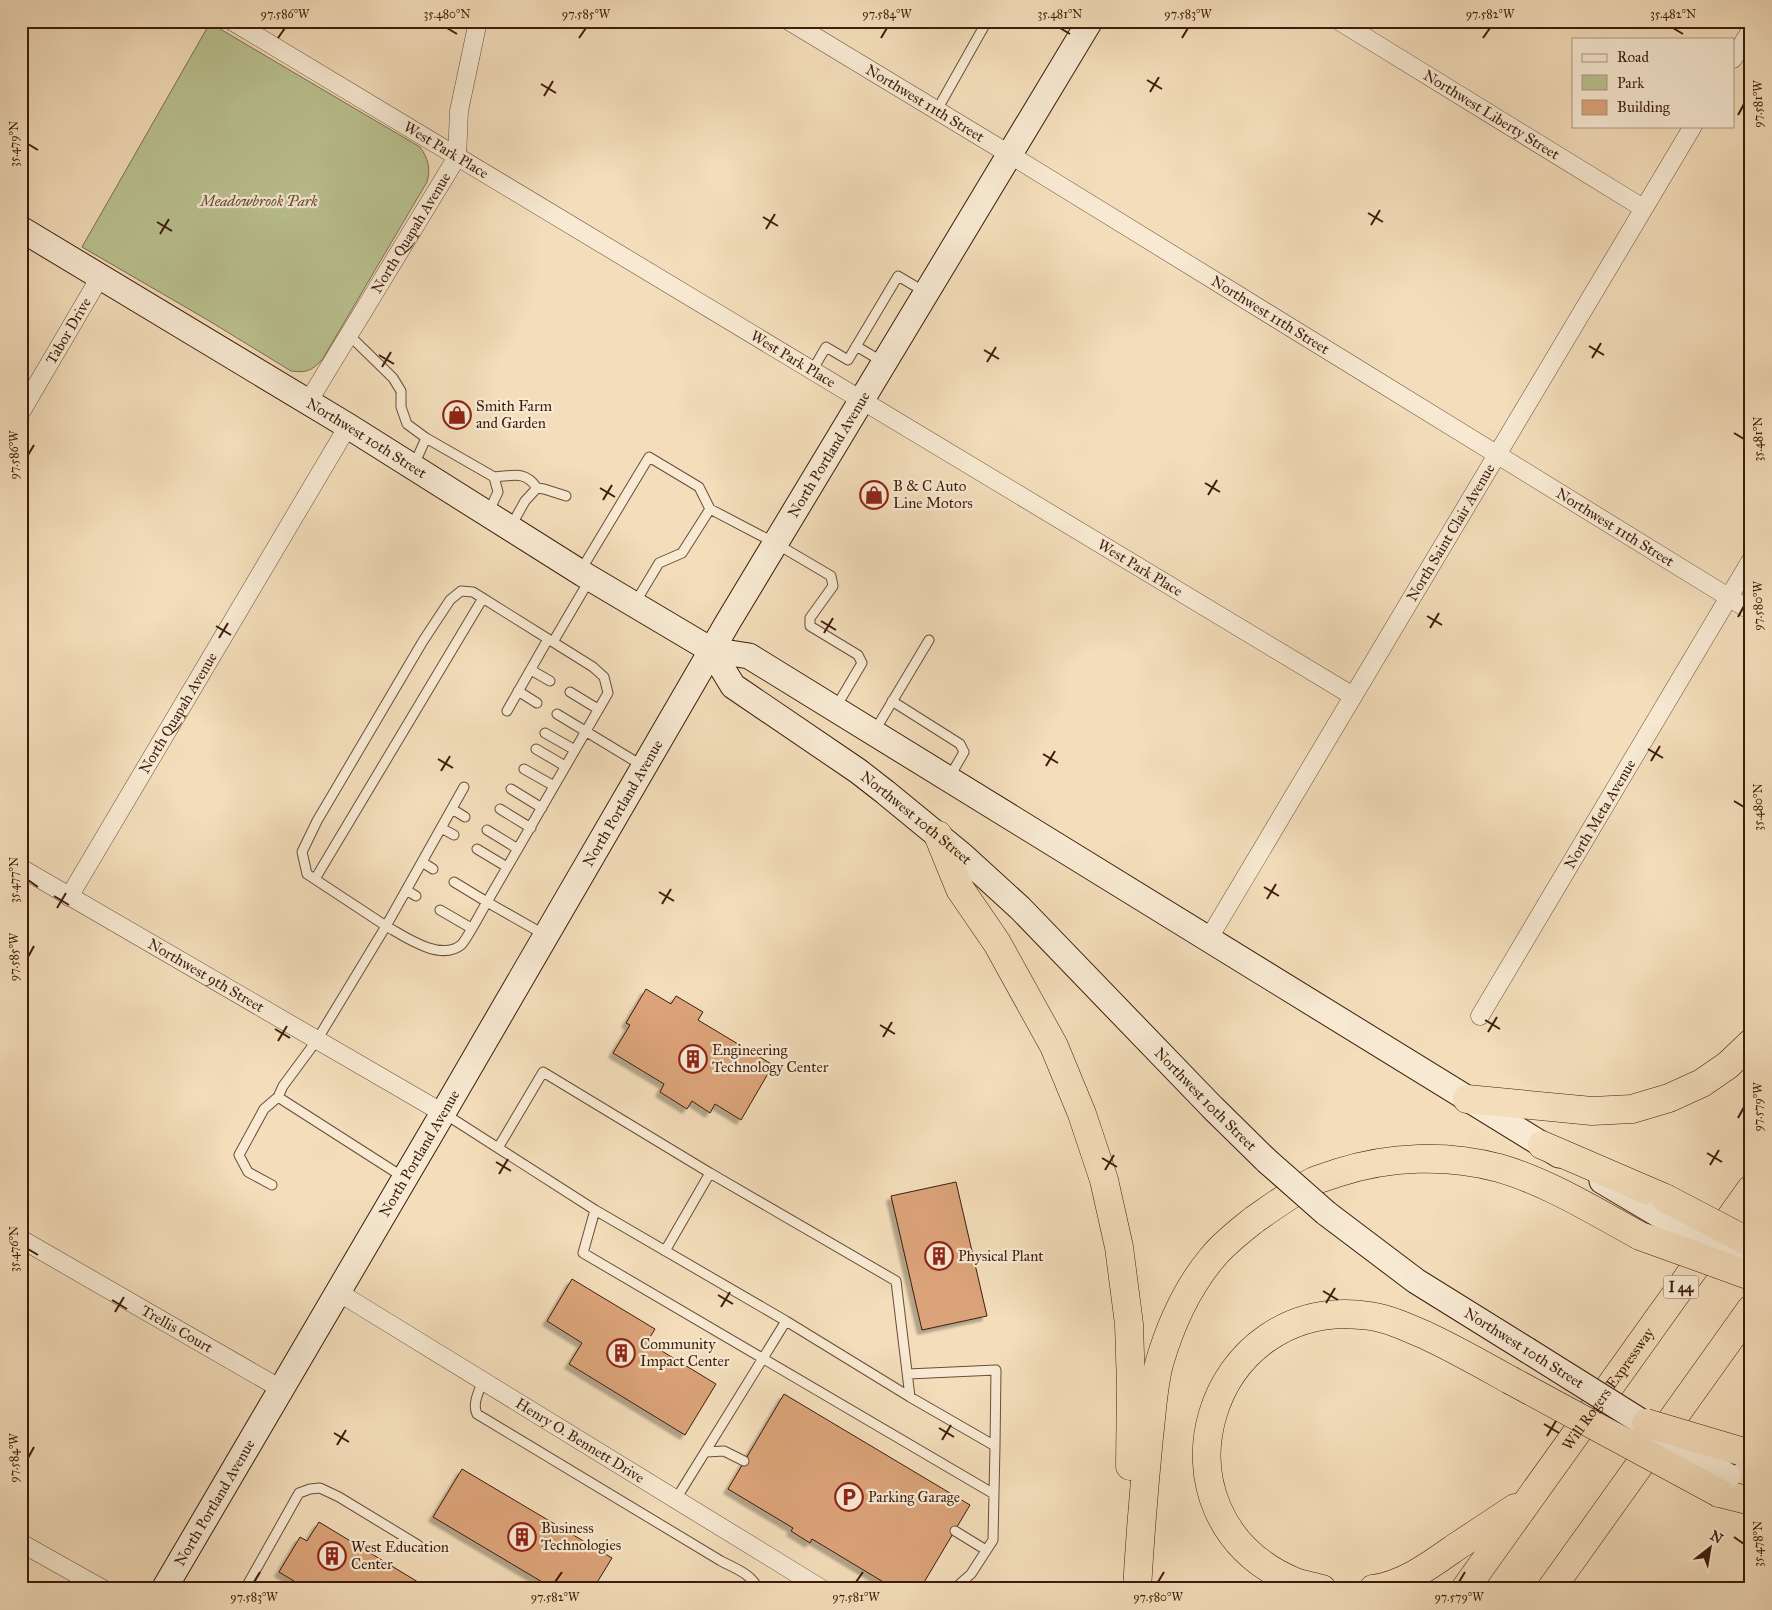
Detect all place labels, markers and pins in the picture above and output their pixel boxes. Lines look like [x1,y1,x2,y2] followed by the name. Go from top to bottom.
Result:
[476,397,553,432] place label: Smith Farm and Garden
[442,400,472,430] shop icon: Smith Farm and Garden
[893,477,973,512] place label: B & C Auto Line Motors
[859,480,889,510] shop icon: B & C Auto Line Motors
[712,1041,829,1076] place label: Engineering Technology Center
[678,1044,708,1074] building icon: Engineering Technology Center
[924,1241,954,1271] building icon: Physical Plant
[958,1247,1044,1265] place label: Physical Plant
[640,1335,730,1370] place label: Community Impact Center
[606,1338,636,1368] building icon: Community Impact Center
[834,1482,864,1512] parking icon: Parking Garage
[868,1488,960,1506] place label: Parking Garage
[541,1519,621,1554] place label: Business Technologies
[507,1522,537,1552] building icon: Business Technologies
[351,1538,449,1573] place label: West Education Center
[317,1541,347,1571] building icon: West Education Center

